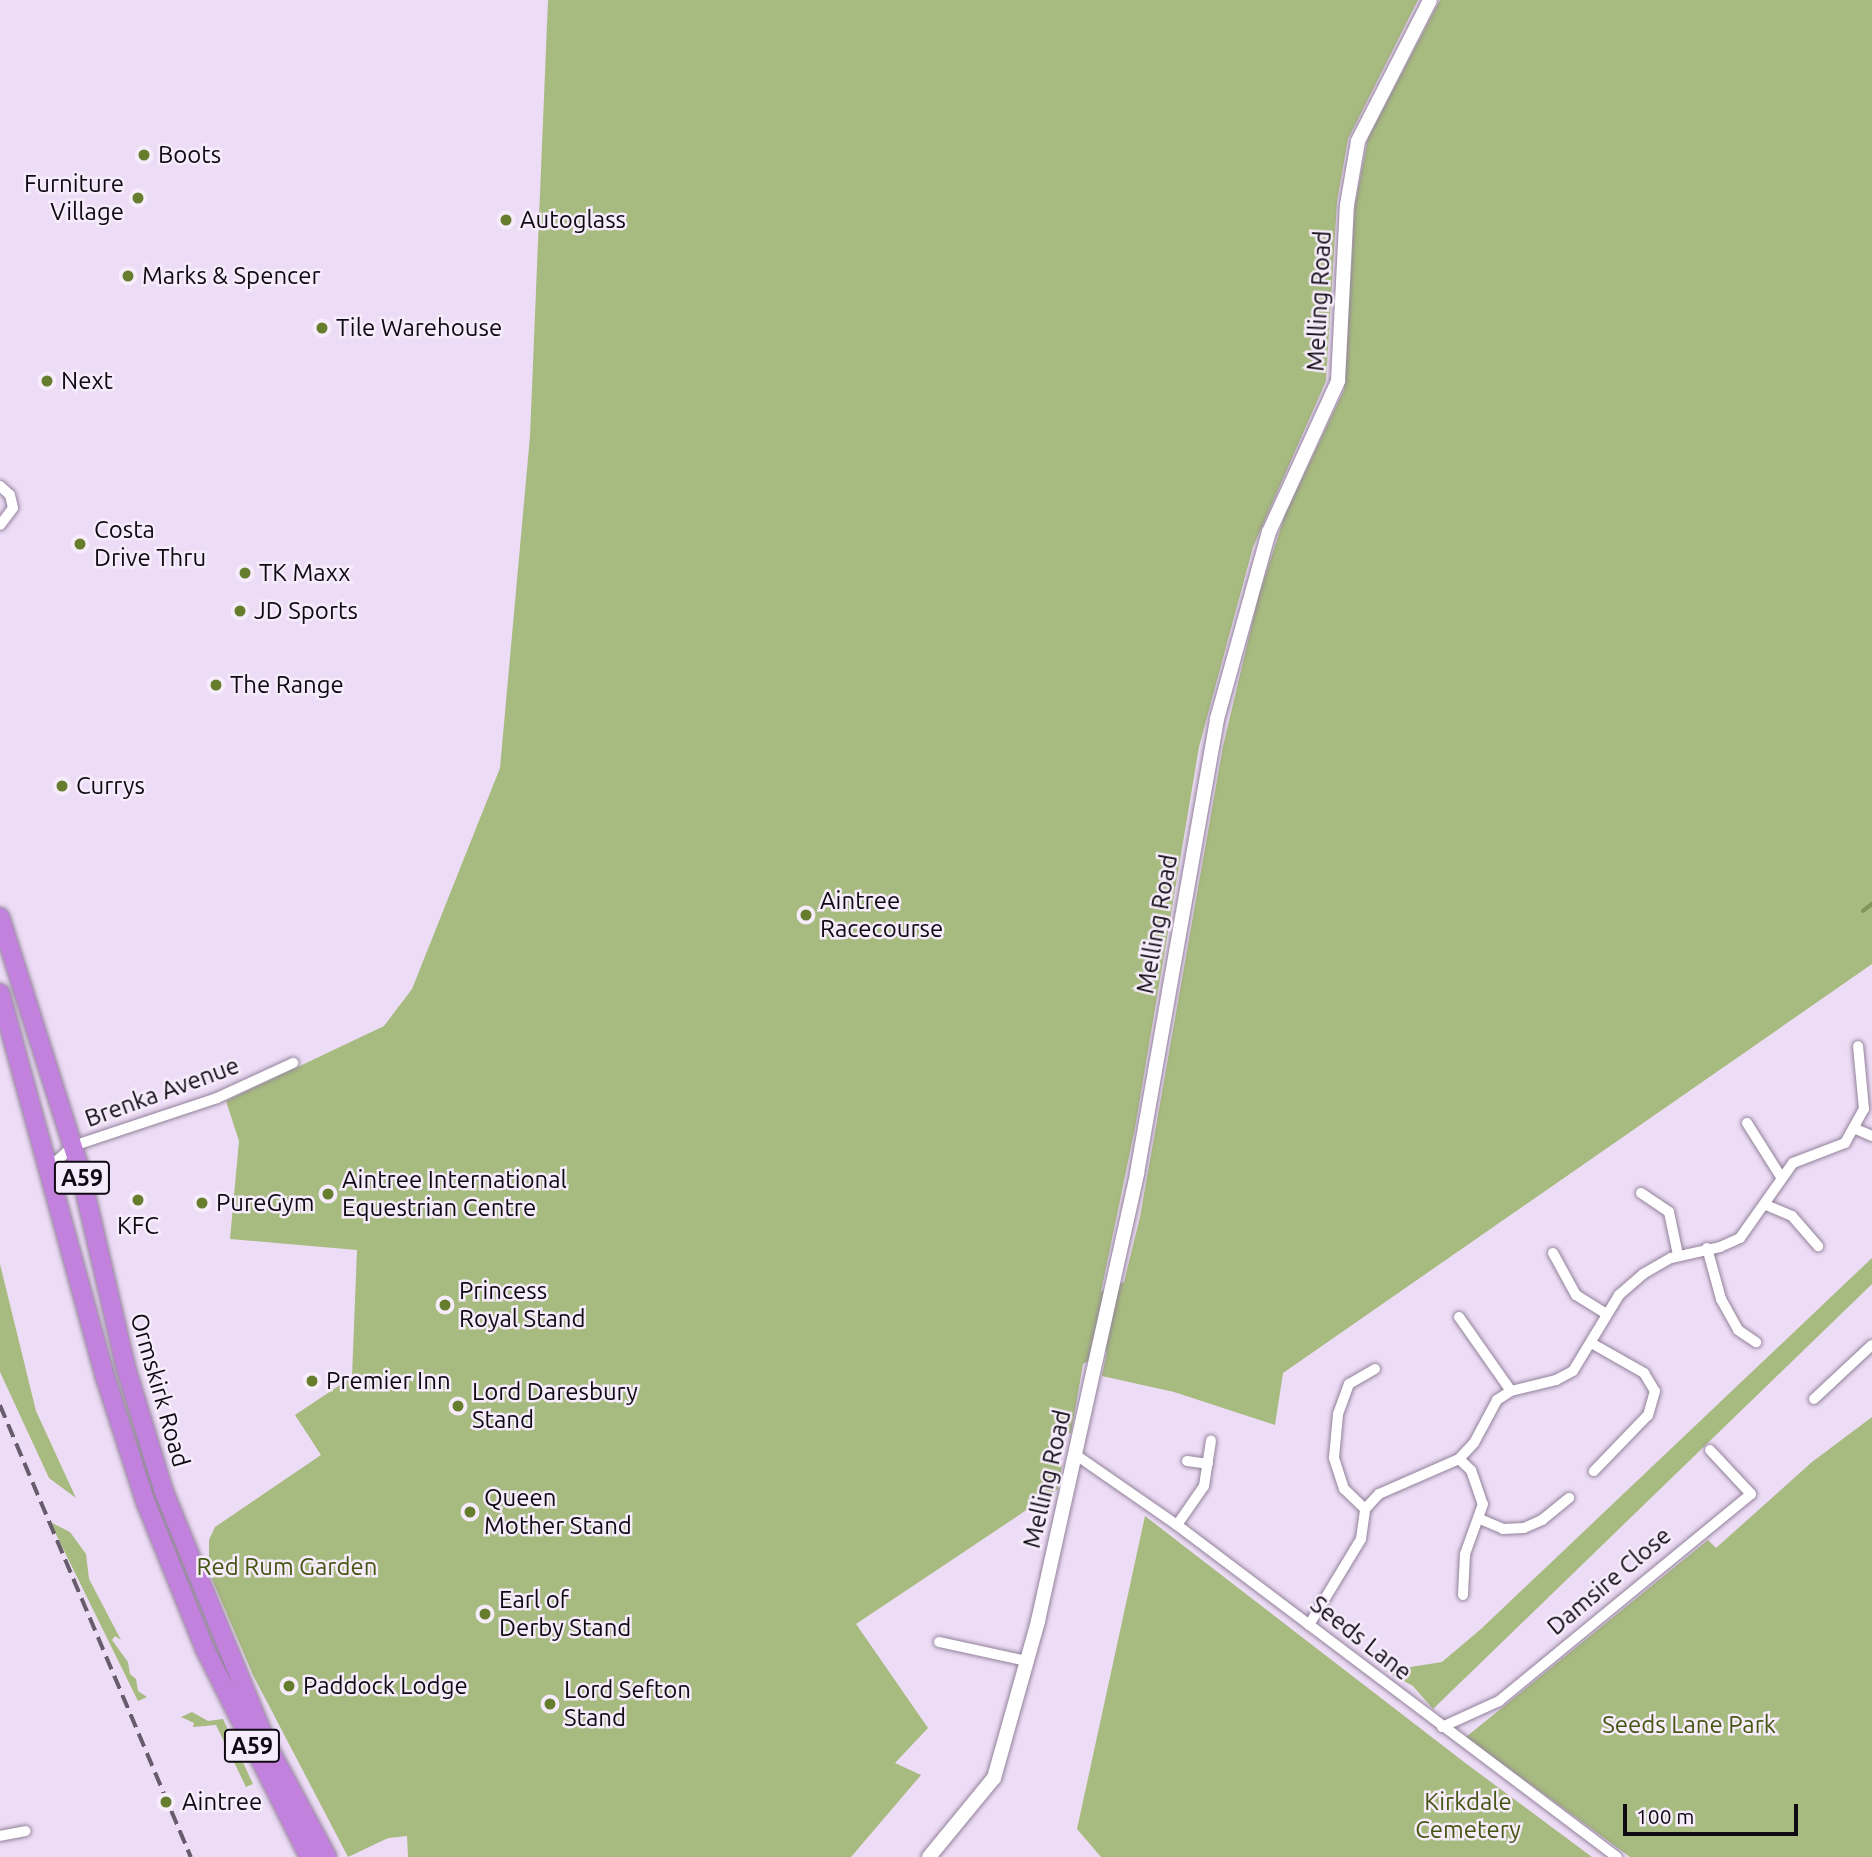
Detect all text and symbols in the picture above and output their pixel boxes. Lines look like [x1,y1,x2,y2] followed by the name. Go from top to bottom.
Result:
[158,141,221,169] place label: Boots
[136,147,152,163] marker: Boots
[24,170,124,226] place label: Furniture Village
[130,190,146,206] marker: Furniture Village
[520,206,626,234] place label: Autoglass
[498,212,514,228] marker: Autoglass
[1301,230,1337,372] street label: Melling Road
[142,262,321,290] place label: Marks & Spencer
[120,268,136,284] marker: Marks & Spencer
[336,314,502,342] place label: Tile Warehouse
[314,320,330,336] marker: Tile Warehouse
[61,367,113,395] place label: Next
[39,373,55,389] marker: Next
[94,516,206,572] place label: Costa Drive Thru
[72,536,88,552] marker: Costa Drive Thru
[259,559,350,587] place label: TK Maxx
[237,565,253,581] marker: TK Maxx
[254,597,358,625] place label: JD Sports
[232,603,248,619] marker: JD Sports
[230,671,344,699] place label: The Range
[208,677,224,693] marker: The Range
[76,772,145,800] place label: Currys
[54,778,70,794] marker: Currys
[1131,852,1183,996] street label: Melling Road
[820,887,943,943] place label: Aintree Racecourse
[798,907,814,923] marker: Aintree Racecourse
[81,1051,243,1133] street label: Brenka Avenue
[52,1158,112,1198] road number: A59
[342,1166,567,1222] place label: Aintree International Equestrian Centre
[320,1186,336,1202] marker: Aintree International Equestrian Centre
[216,1189,314,1217] place label: PureGym
[130,1192,146,1208] marker: KFC
[194,1195,210,1211] marker: PureGym
[117,1212,159,1240] place label: KFC
[459,1277,586,1333] place label: Princess Royal Stand
[437,1297,453,1313] marker: Princess Royal Stand
[124,1310,196,1470] street label: Ormskirk Road
[326,1367,451,1395] place label: Premier Inn
[304,1373,320,1389] marker: Premier Inn
[472,1378,638,1434] place label: Lord Daresbury Stand
[450,1398,466,1414] marker: Lord Daresbury Stand
[1017,1407,1077,1551] street label: Melling Road
[484,1484,632,1540] place label: Queen Mother Stand
[462,1504,478,1520] marker: Queen Mother Stand
[1541,1521,1677,1641] street label: Damsire Close
[197,1553,377,1581] park label: Red Rum Garden
[499,1586,631,1642] place label: Earl of Derby Stand
[1305,1590,1417,1686] street label: Seeds Lane
[477,1606,493,1622] marker: Earl of Derby Stand
[303,1672,468,1700] place label: Paddock Lodge
[564,1676,691,1732] place label: Lord Sefton Stand
[281,1678,297,1694] marker: Paddock Lodge
[542,1696,558,1712] marker: Lord Sefton Stand
[1602,1711,1776,1739] park label: Seeds Lane Park
[222,1726,282,1765] road number: A59
[182,1788,262,1816] place label: Aintree
[1415,1788,1521,1844] park label: Kirkdale Cemetery
[1627,1790,1802,1834] scale bar
[156,1792,176,1812] marker: Aintree
[1636,1804,1694,1828] text: 100 m

